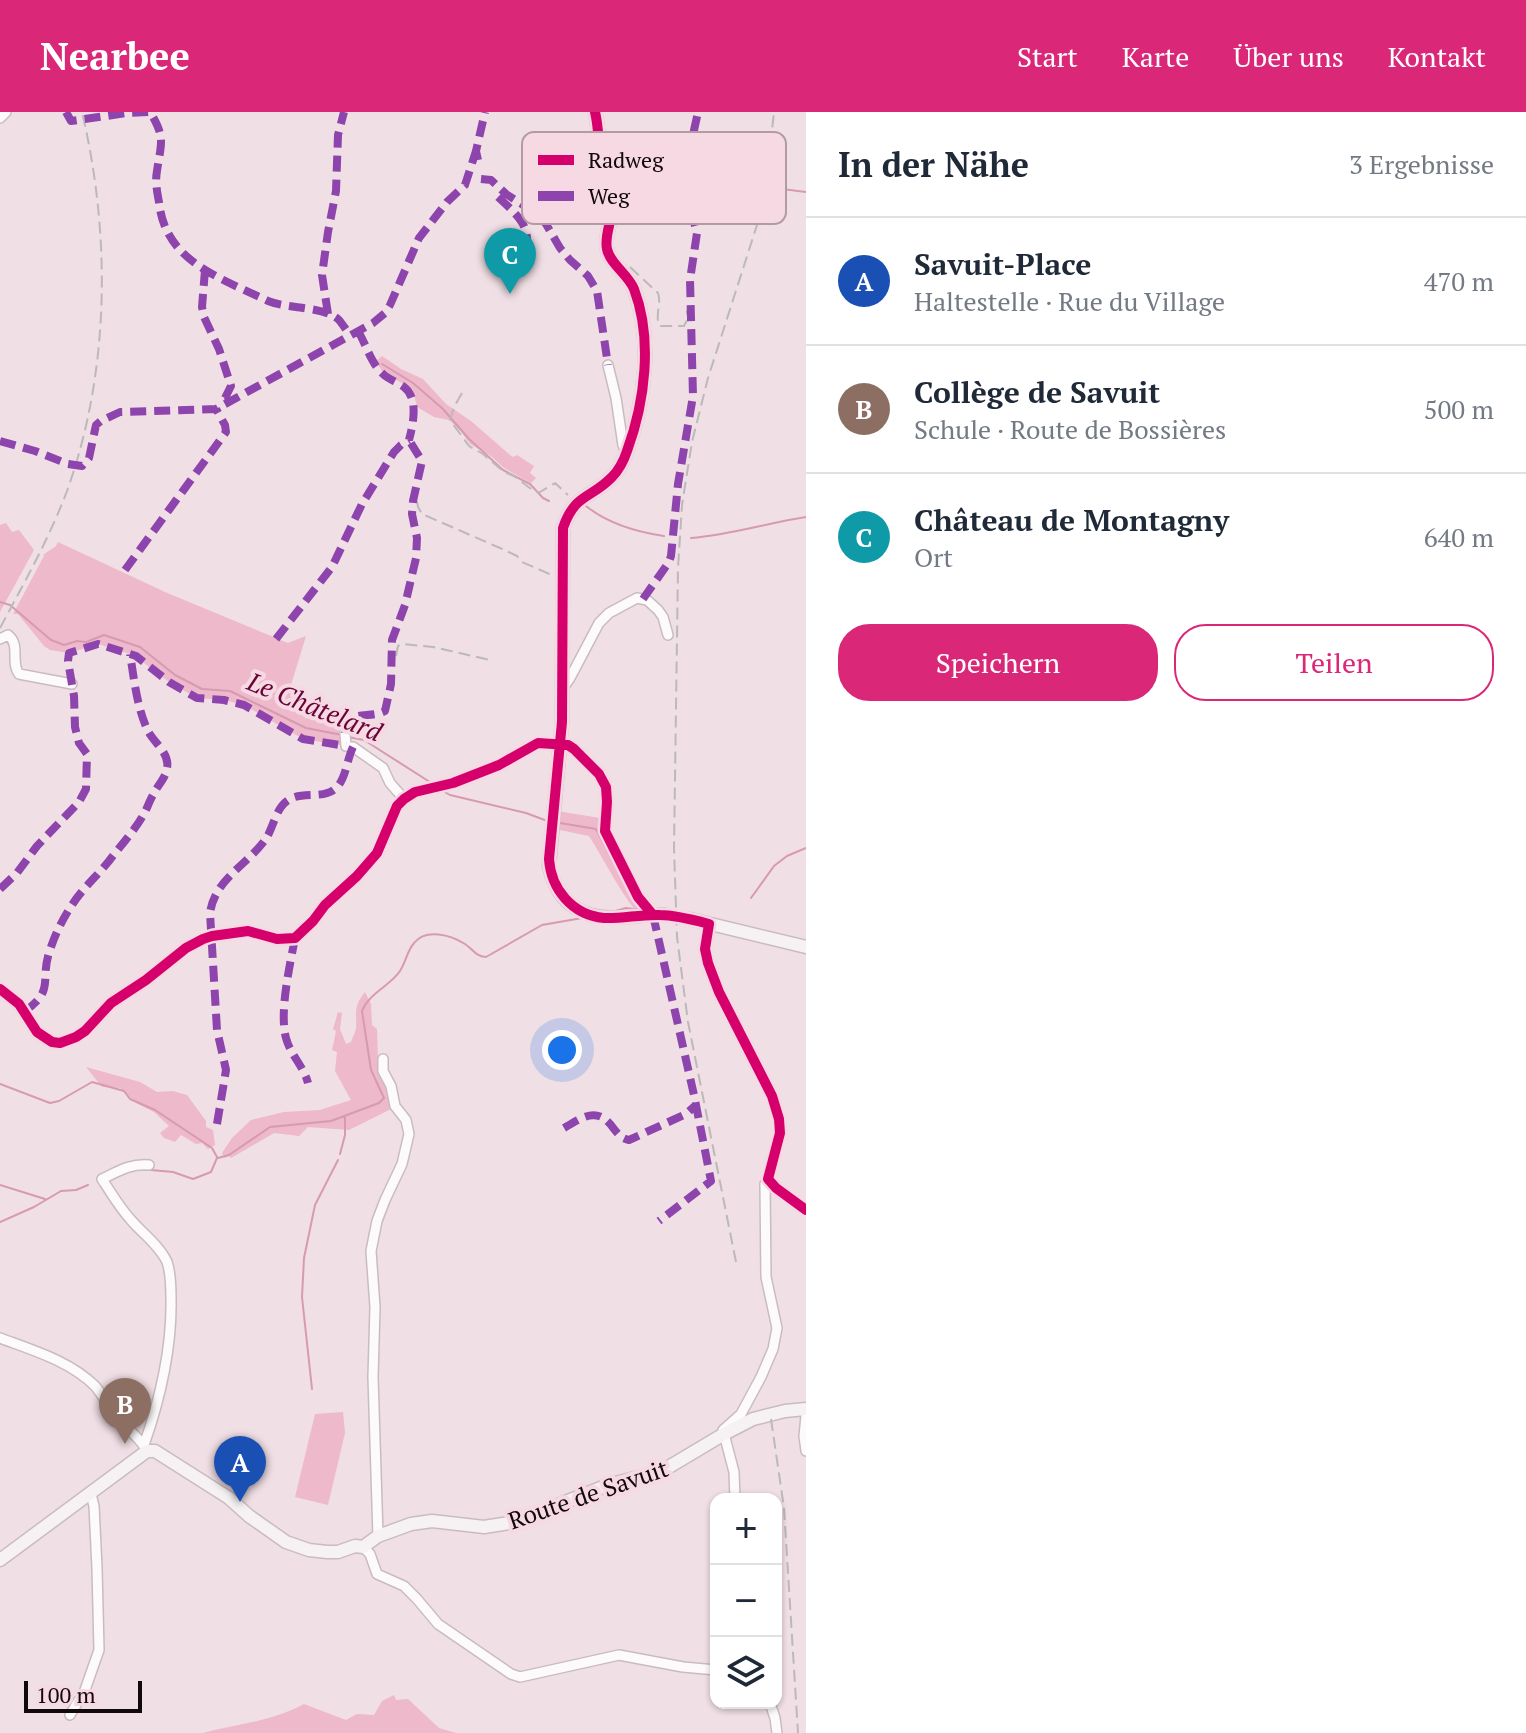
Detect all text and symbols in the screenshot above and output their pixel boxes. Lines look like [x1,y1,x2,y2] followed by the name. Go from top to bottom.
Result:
[40,31,190,81] text: Nearbee
[1017,38,1078,75] text: Start
[1122,38,1189,75] text: Karte
[1233,38,1344,75] text: Über uns
[1388,38,1486,75] text: Kontakt
[522,132,786,224] legend
[838,142,1029,187] text: In der Nähe
[588,145,664,174] text: Radweg
[1349,147,1494,181] text: 3 Ergebnisse
[588,181,630,210] text: Weg
[484,228,536,294] pin: C
[914,244,1091,284] text: Savuit-Place
[855,264,873,298] text: A
[1424,264,1494,298] text: 470 m
[914,284,1225,318] text: Haltestelle · Rue du Village
[914,372,1160,412] text: Collège de Savuit
[856,392,872,426] text: B
[1424,392,1494,426] text: 500 m
[914,412,1226,446] text: Schule · Route de Bossières
[914,500,1229,540] text: Château de Montagny
[856,520,872,554] text: C
[1424,520,1494,554] text: 640 m
[914,540,953,574] text: Ort
[838,624,1158,701] button: Speichern
[1174,624,1494,701] button: Teilen
[242,663,388,749] water label: Le Châtelard
[542,1030,582,1070] your location
[99,1378,151,1444] pin: B
[214,1436,266,1502] pin: A
[504,1452,672,1536] street label: Route de Savuit
[710,1493,782,1709] map controls
[710,1493,782,1565] button: +
[710,1565,782,1637] button: −
[710,1637,782,1709] button: layers
[24,1677,142,1713] scale bar
[36,1680,96,1709] text: 100 m

